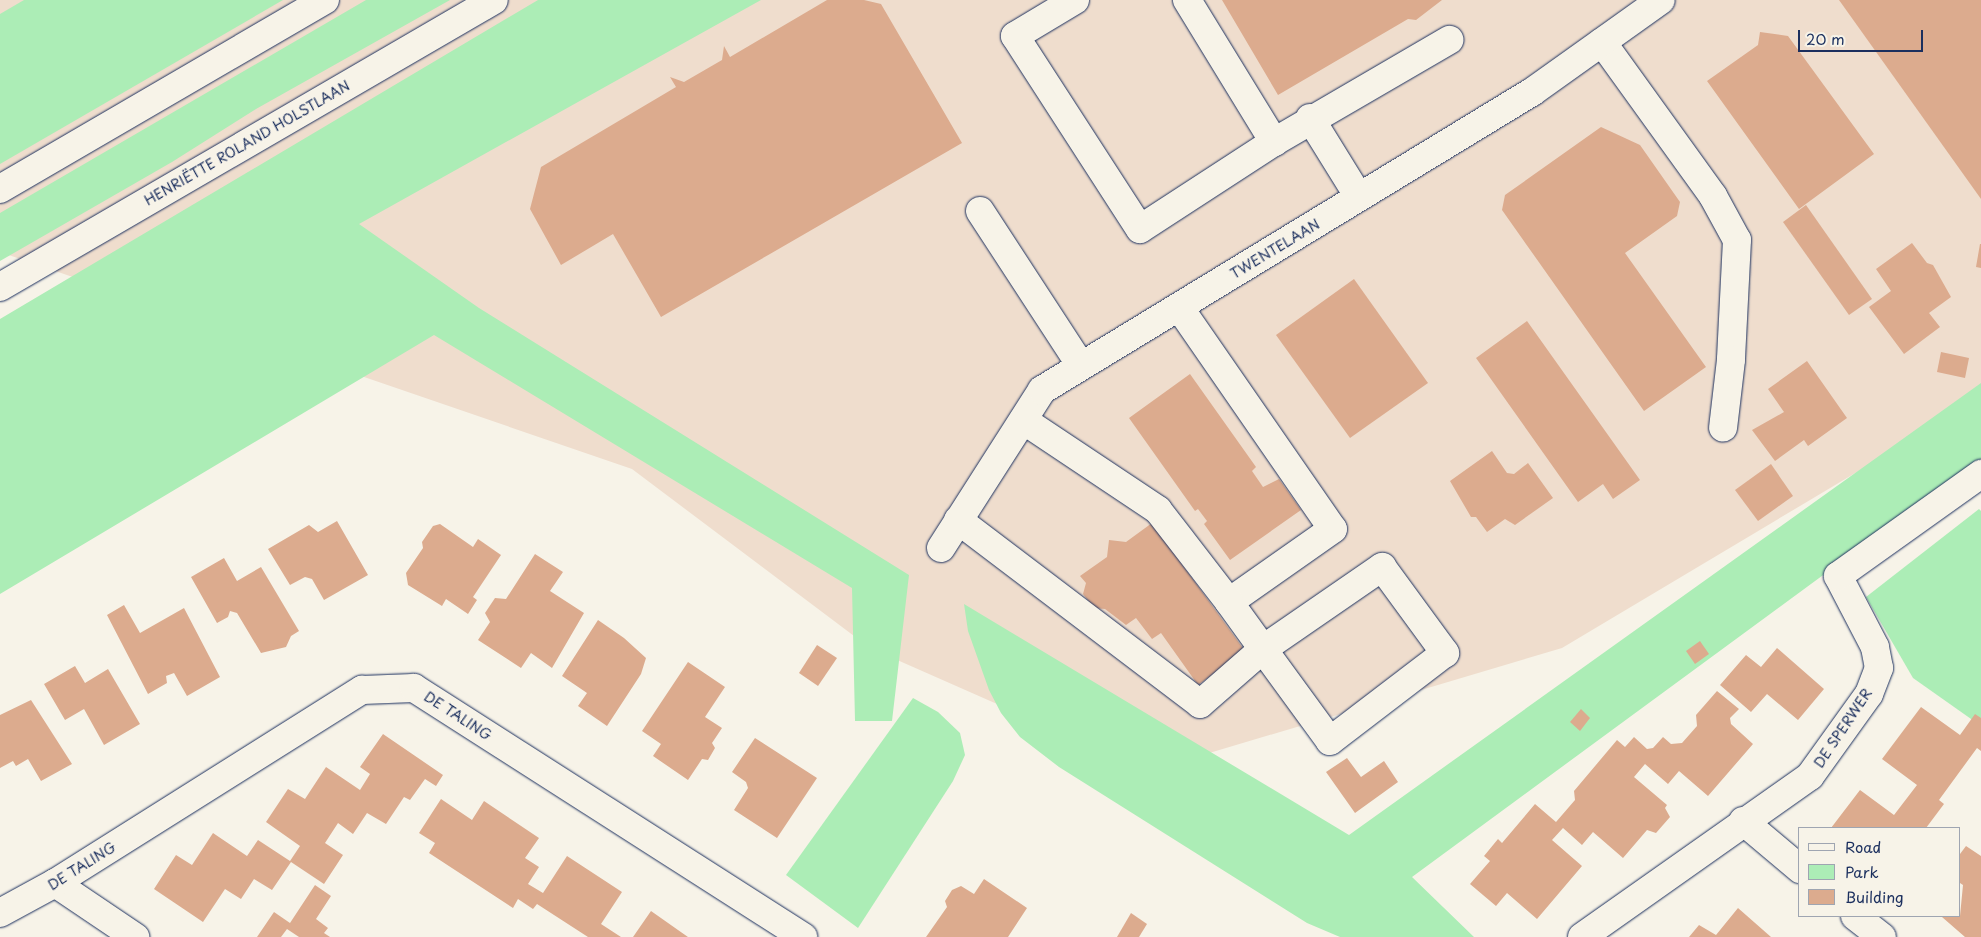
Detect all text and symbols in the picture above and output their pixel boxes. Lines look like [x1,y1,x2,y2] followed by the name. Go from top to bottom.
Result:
[1801,20,1926,52] scale bar
[1806,27,1845,50] text: 20 m
[141,77,353,209] street label: HENRIËTTE ROLAND HOLSTLAAN
[1227,216,1323,282] street label: TWENTELAAN
[1810,685,1876,771] street label: DE SPERWER
[420,687,496,745] street label: DE TALING
[1798,827,1961,917] legend
[1845,835,1881,858] text: Road
[44,838,120,894] street label: DE TALING
[1845,860,1879,883] text: Park
[1845,885,1904,908] text: Building

